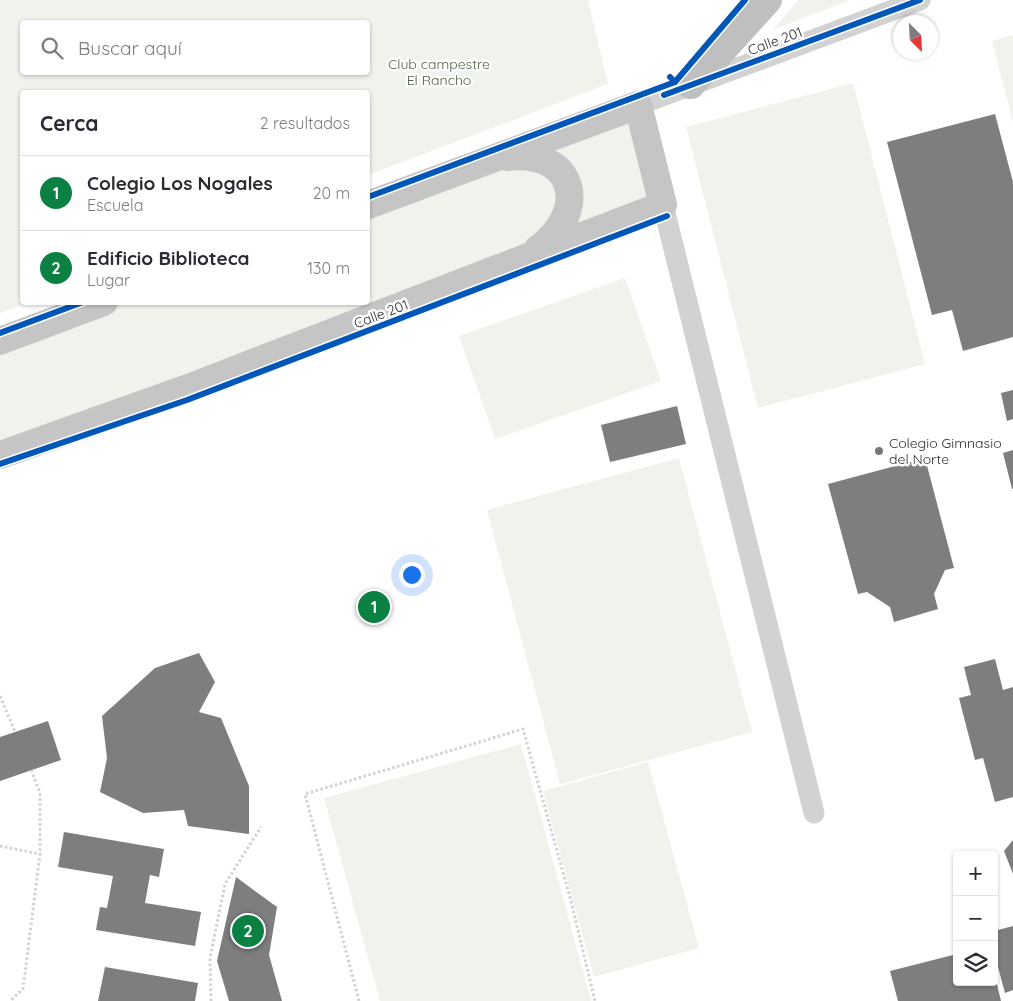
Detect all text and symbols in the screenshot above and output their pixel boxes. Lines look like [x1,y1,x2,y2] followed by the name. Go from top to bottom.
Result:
[893,15,938,60] north arrow
[20,20,370,75] search box
[745,23,805,59] street label: Calle 201
[38,34,66,62] icon: search
[78,36,182,60] text: Buscar aquí
[388,55,490,89] park label: Club campestre El Rancho
[40,110,98,136] text: Cerca
[260,113,350,133] text: 2 resultados
[87,171,273,195] text: Colegio Los Nogales
[53,183,59,203] text: 1
[313,183,350,203] text: 20 m
[87,195,143,215] text: Escuela
[87,246,250,270] text: Edificio Biblioteca
[51,258,61,278] text: 2
[307,258,350,278] text: 130 m
[87,270,130,290] text: Lugar
[351,295,411,333] street label: Calle 201
[889,434,1002,468] place label: Colegio Gimnasio del Norte
[873,445,885,457] marker: Colegio Gimnasio del Norte
[399,562,425,588] your location
[358,588,390,626] pin: 1
[953,851,998,986] map controls
[953,851,998,896] button: +
[953,896,998,941] button: −
[232,912,264,950] pin: 2
[953,941,998,986] button: layers

